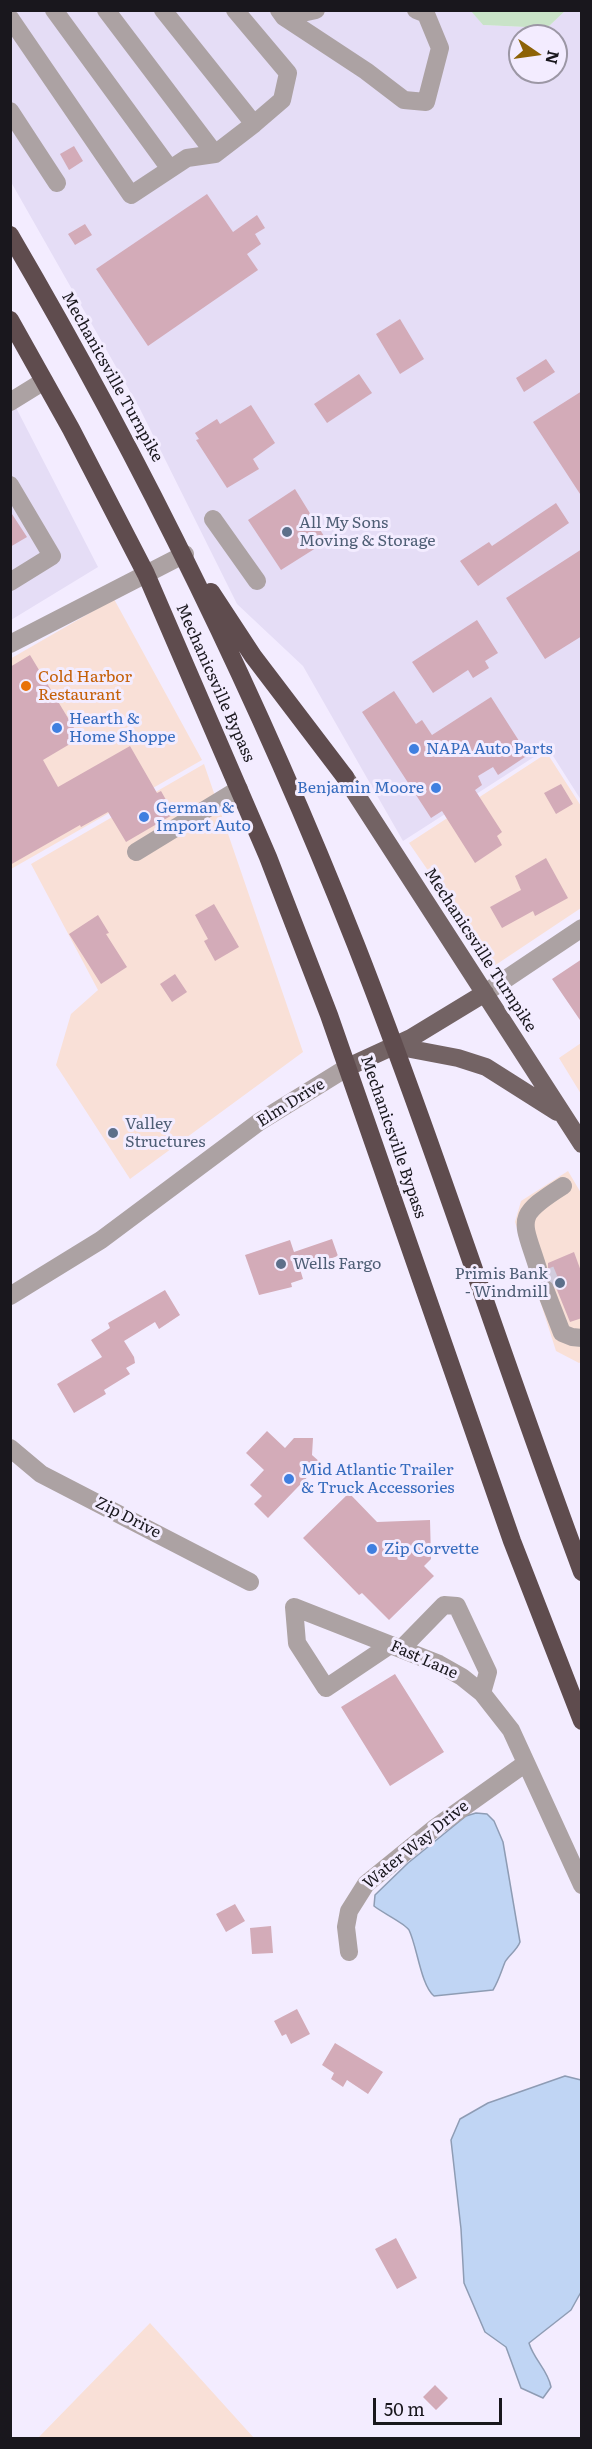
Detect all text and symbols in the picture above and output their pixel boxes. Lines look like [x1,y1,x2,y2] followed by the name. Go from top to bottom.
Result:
[508,24,568,84] north arrow
[540,48,567,67] text: N
[57,289,167,465] street label: Mechanicsville Turnpike
[299,513,436,551] place label: All My Sons Moving & Storage
[280,525,294,539] marker: All My Sons Moving & Storage
[171,601,259,765] street label: Mechanicsville Bypass
[38,667,132,705] place label: Cold Harbor Restaurant
[19,679,33,693] marker: Cold Harbor Restaurant
[69,709,176,747] place label: Hearth & Home Shoppe
[50,721,64,735] marker: Hearth & Home Shoppe
[426,739,553,759] place label: NAPA Auto Parts
[407,742,421,756] marker: NAPA Auto Parts
[297,778,424,798] place label: Benjamin Moore
[429,781,443,795] marker: Benjamin Moore
[156,798,251,836] place label: German & Import Auto
[137,810,151,824] marker: German & Import Auto
[420,864,540,1036] street label: Mechanicsville Turnpike
[356,1053,430,1221] street label: Mechanicsville Bypass
[254,1075,328,1131] street label: Elm Drive
[125,1114,205,1152] place label: Valley Structures
[106,1126,120,1140] marker: Valley Structures
[293,1254,381,1274] place label: Wells Fargo
[274,1257,288,1271] marker: Wells Fargo
[455,1264,548,1302] place label: Primis Bank - Windmill
[553,1276,567,1290] marker: Primis Bank - Windmill
[301,1460,455,1498] place label: Mid Atlantic Trailer & Truck Accessories
[282,1472,296,1486] marker: Mid Atlantic Trailer & Truck Accessories
[92,1493,164,1543] street label: Zip Drive
[384,1539,479,1559] place label: Zip Corvette
[365,1542,379,1556] marker: Zip Corvette
[387,1637,461,1683] street label: Fast Lane
[359,1797,473,1893] street label: Water Way Drive
[376,2386,505,2424] scale bar
[384,2395,425,2422] text: 50 m

